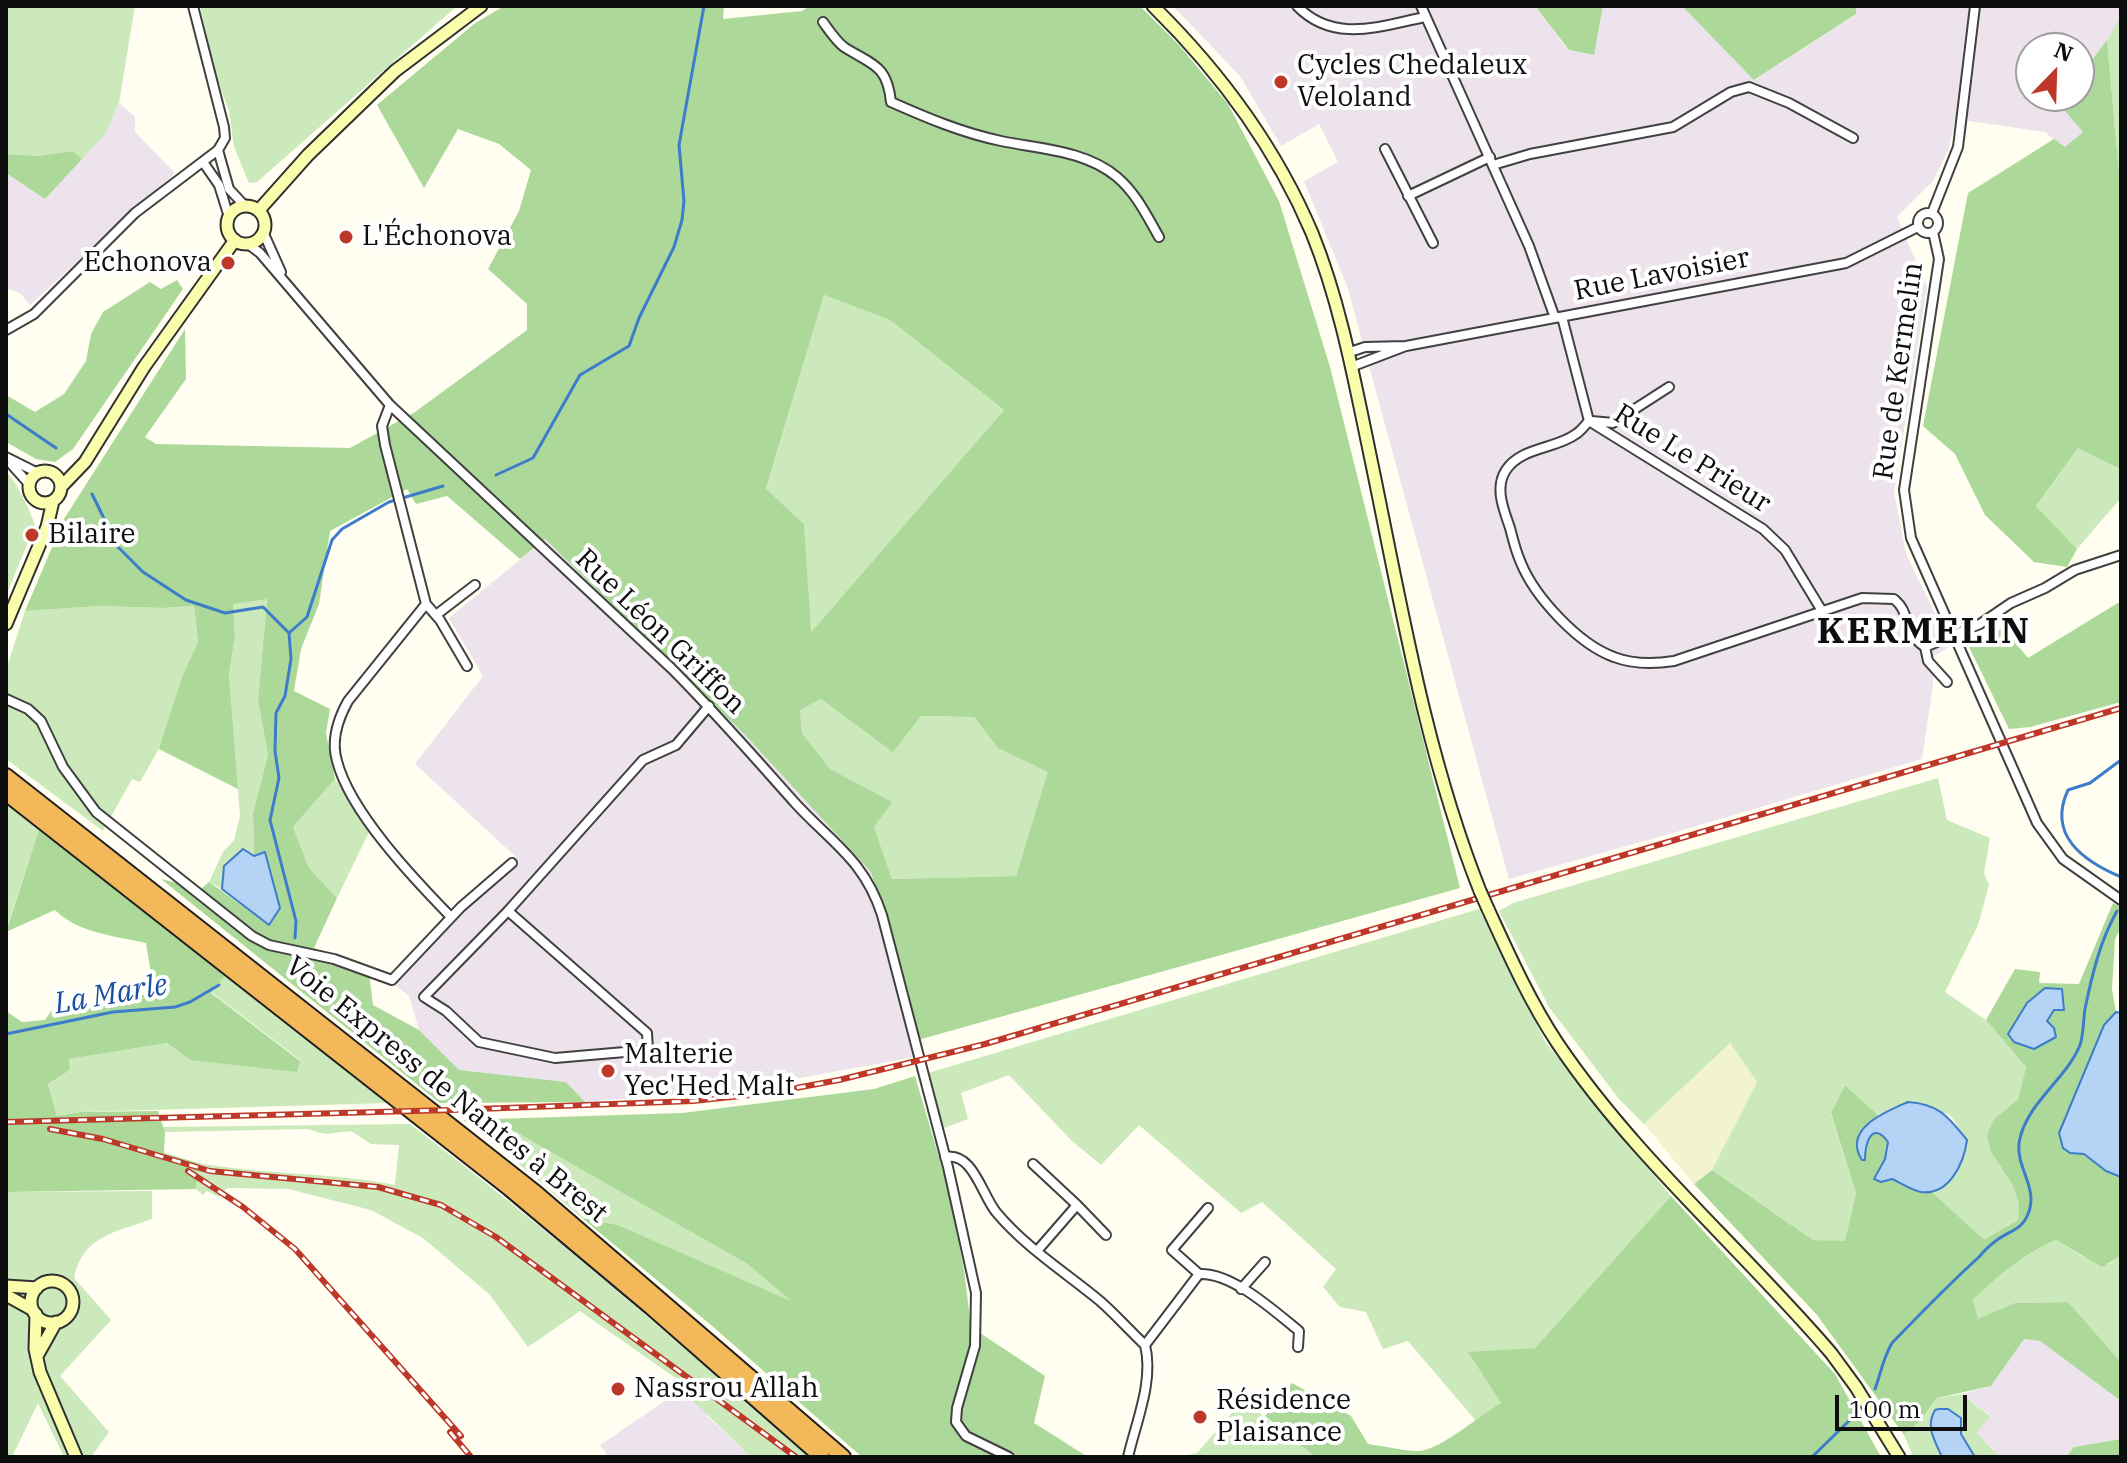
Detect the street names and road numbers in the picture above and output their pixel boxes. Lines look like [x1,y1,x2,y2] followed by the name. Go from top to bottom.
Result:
[1571,242,1753,308] street label: Rue Lavoisier
[1867,260,1931,482] street label: Rue de Kermelin
[1607,397,1777,521] street label: Rue Le Prieur
[568,542,752,722] street label: Rue Léon Griffon
[278,950,614,1230] street label: Voie Express de Nantes à Brest

